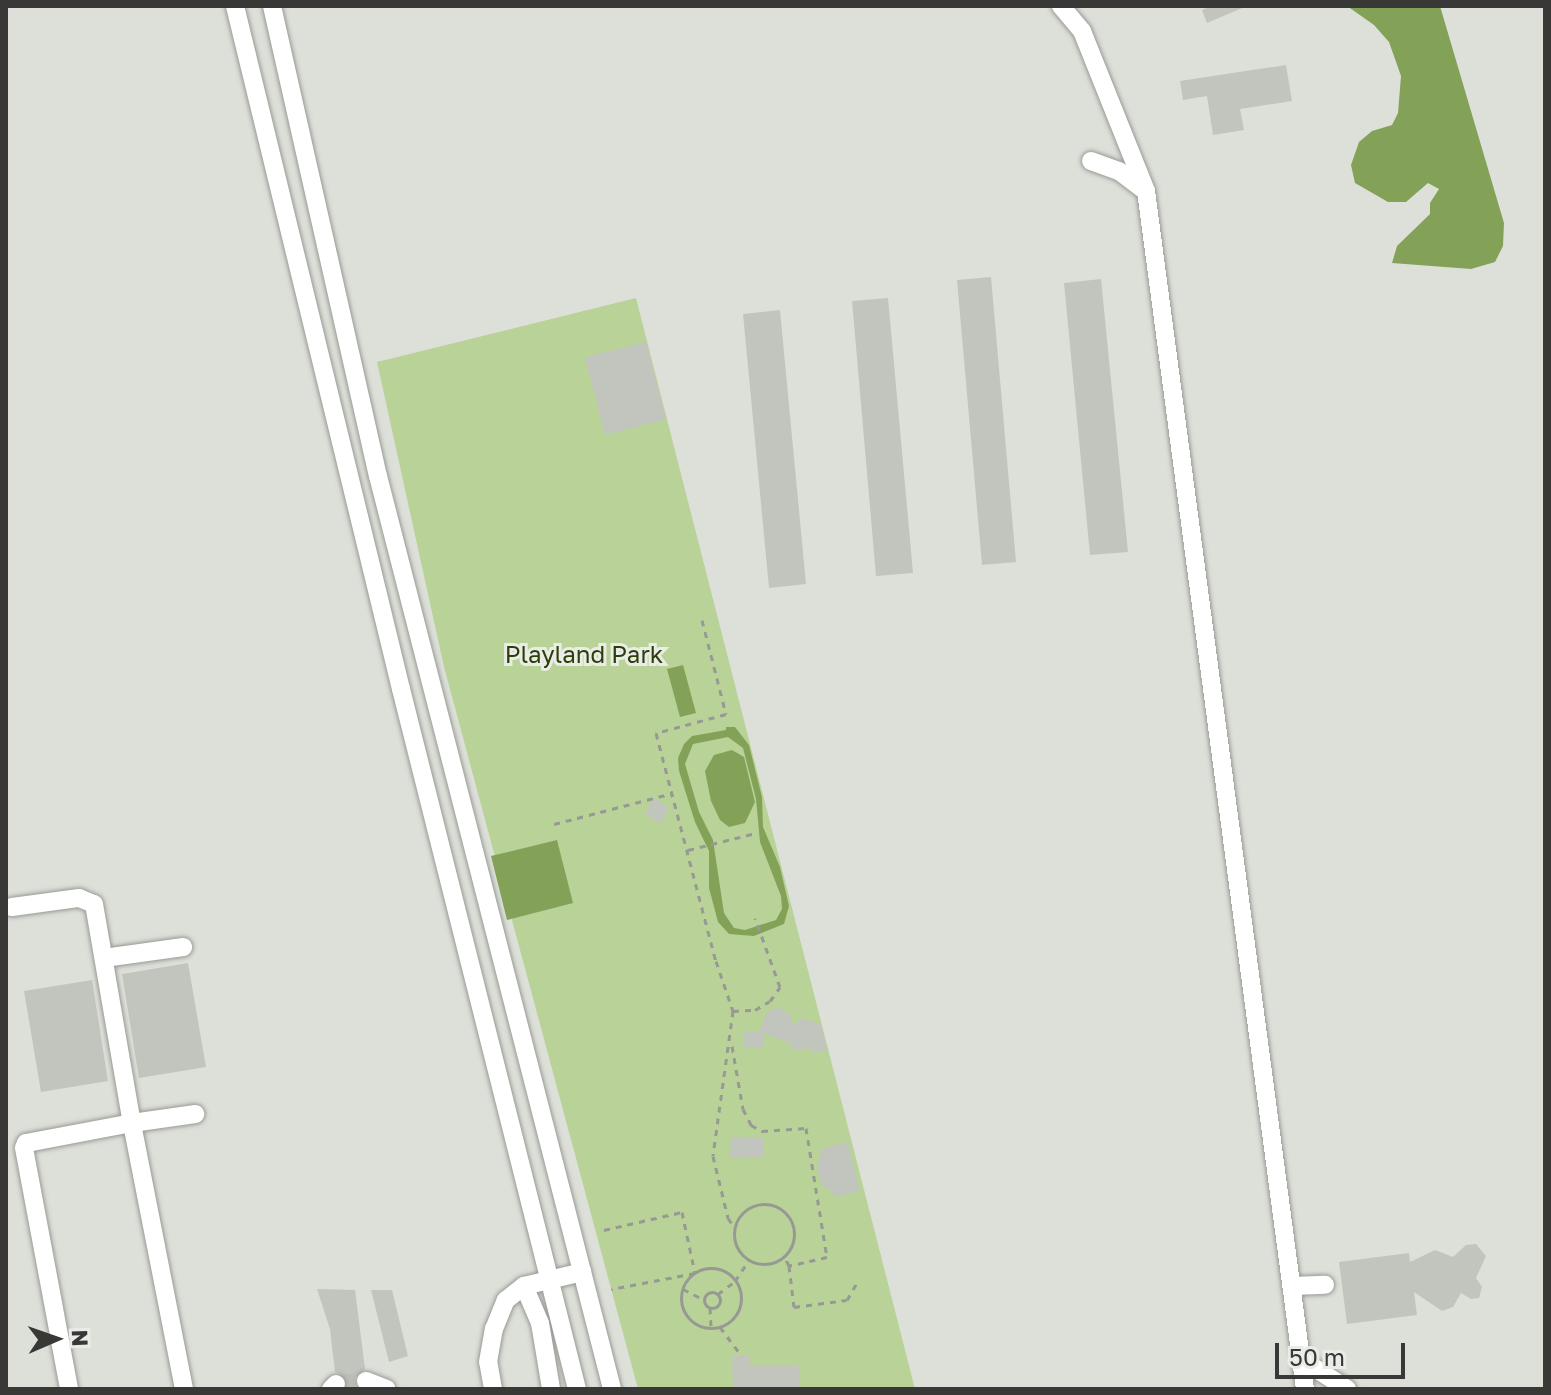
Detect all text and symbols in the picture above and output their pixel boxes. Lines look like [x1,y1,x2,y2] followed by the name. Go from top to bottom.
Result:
[505,640,663,668] park label: Playland Park
[16,1299,96,1379] north arrow
[1279,1327,1409,1377] scale bar
[67,1329,94,1347] text: N
[1289,1342,1345,1371] text: 50 m

